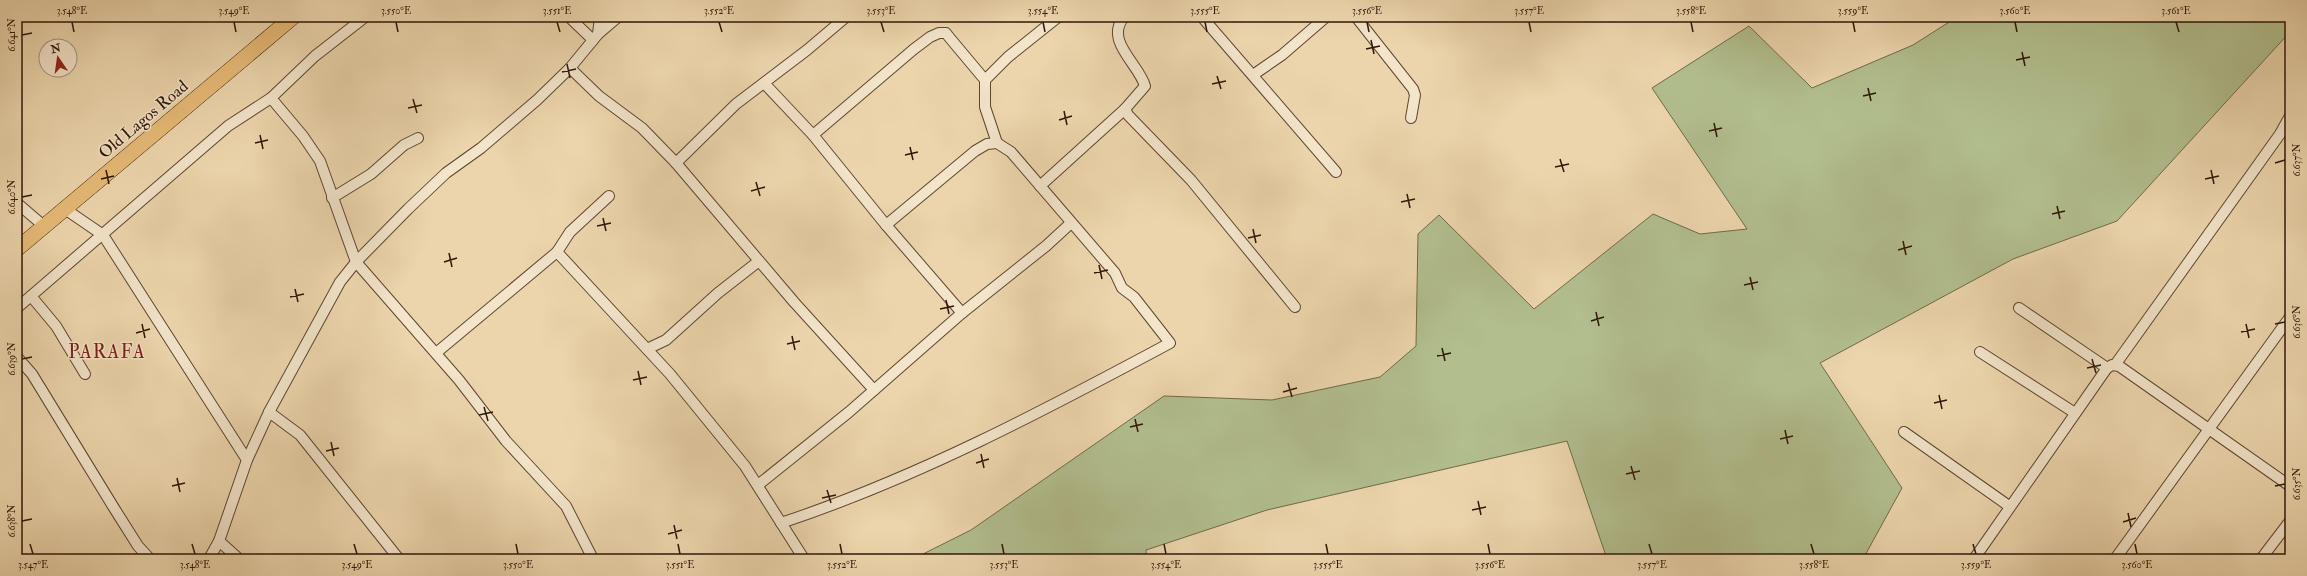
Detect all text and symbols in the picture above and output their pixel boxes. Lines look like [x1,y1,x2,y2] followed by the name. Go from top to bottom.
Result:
[57,5,87,17] text: 3.548°E
[218,5,250,17] text: 3.549°E
[381,5,411,17] text: 3.550°E
[543,5,571,17] text: 3.551°E
[704,5,734,17] text: 3.552°E
[867,5,895,17] text: 3.553°E
[1028,5,1058,17] text: 3.554°E
[1190,5,1220,17] text: 3.555°E
[1352,5,1382,17] text: 3.556°E
[1514,5,1544,17] text: 3.557°E
[1676,5,1706,17] text: 3.558°E
[1838,5,1868,17] text: 3.559°E
[2000,5,2030,17] text: 3.560°E
[2161,5,2191,17] text: 3.561°E
[6,18,18,52] text: 6.641°N
[38,38,78,78] north arrow
[49,41,63,56] text: N
[94,75,193,163] street label: Old Lagos Road
[2291,143,2303,176] text: 6.637°N
[6,179,18,215] text: 6.640°N
[2291,305,2303,339] text: 6.636°N
[68,340,146,364] district label: PARAFA
[6,342,18,376] text: 6.639°N
[2291,468,2303,500] text: 6.635°N
[6,504,18,538] text: 6.638°N
[18,559,48,571] text: 3.547°E
[180,559,210,571] text: 3.548°E
[341,559,373,571] text: 3.549°E
[503,559,533,571] text: 3.550°E
[666,559,694,571] text: 3.551°E
[827,559,857,571] text: 3.552°E
[990,559,1018,571] text: 3.553°E
[1151,559,1181,571] text: 3.554°E
[1313,559,1343,571] text: 3.555°E
[1475,559,1505,571] text: 3.556°E
[1637,559,1667,571] text: 3.557°E
[1799,559,1829,571] text: 3.558°E
[1961,559,1991,571] text: 3.559°E
[2122,559,2152,571] text: 3.560°E

